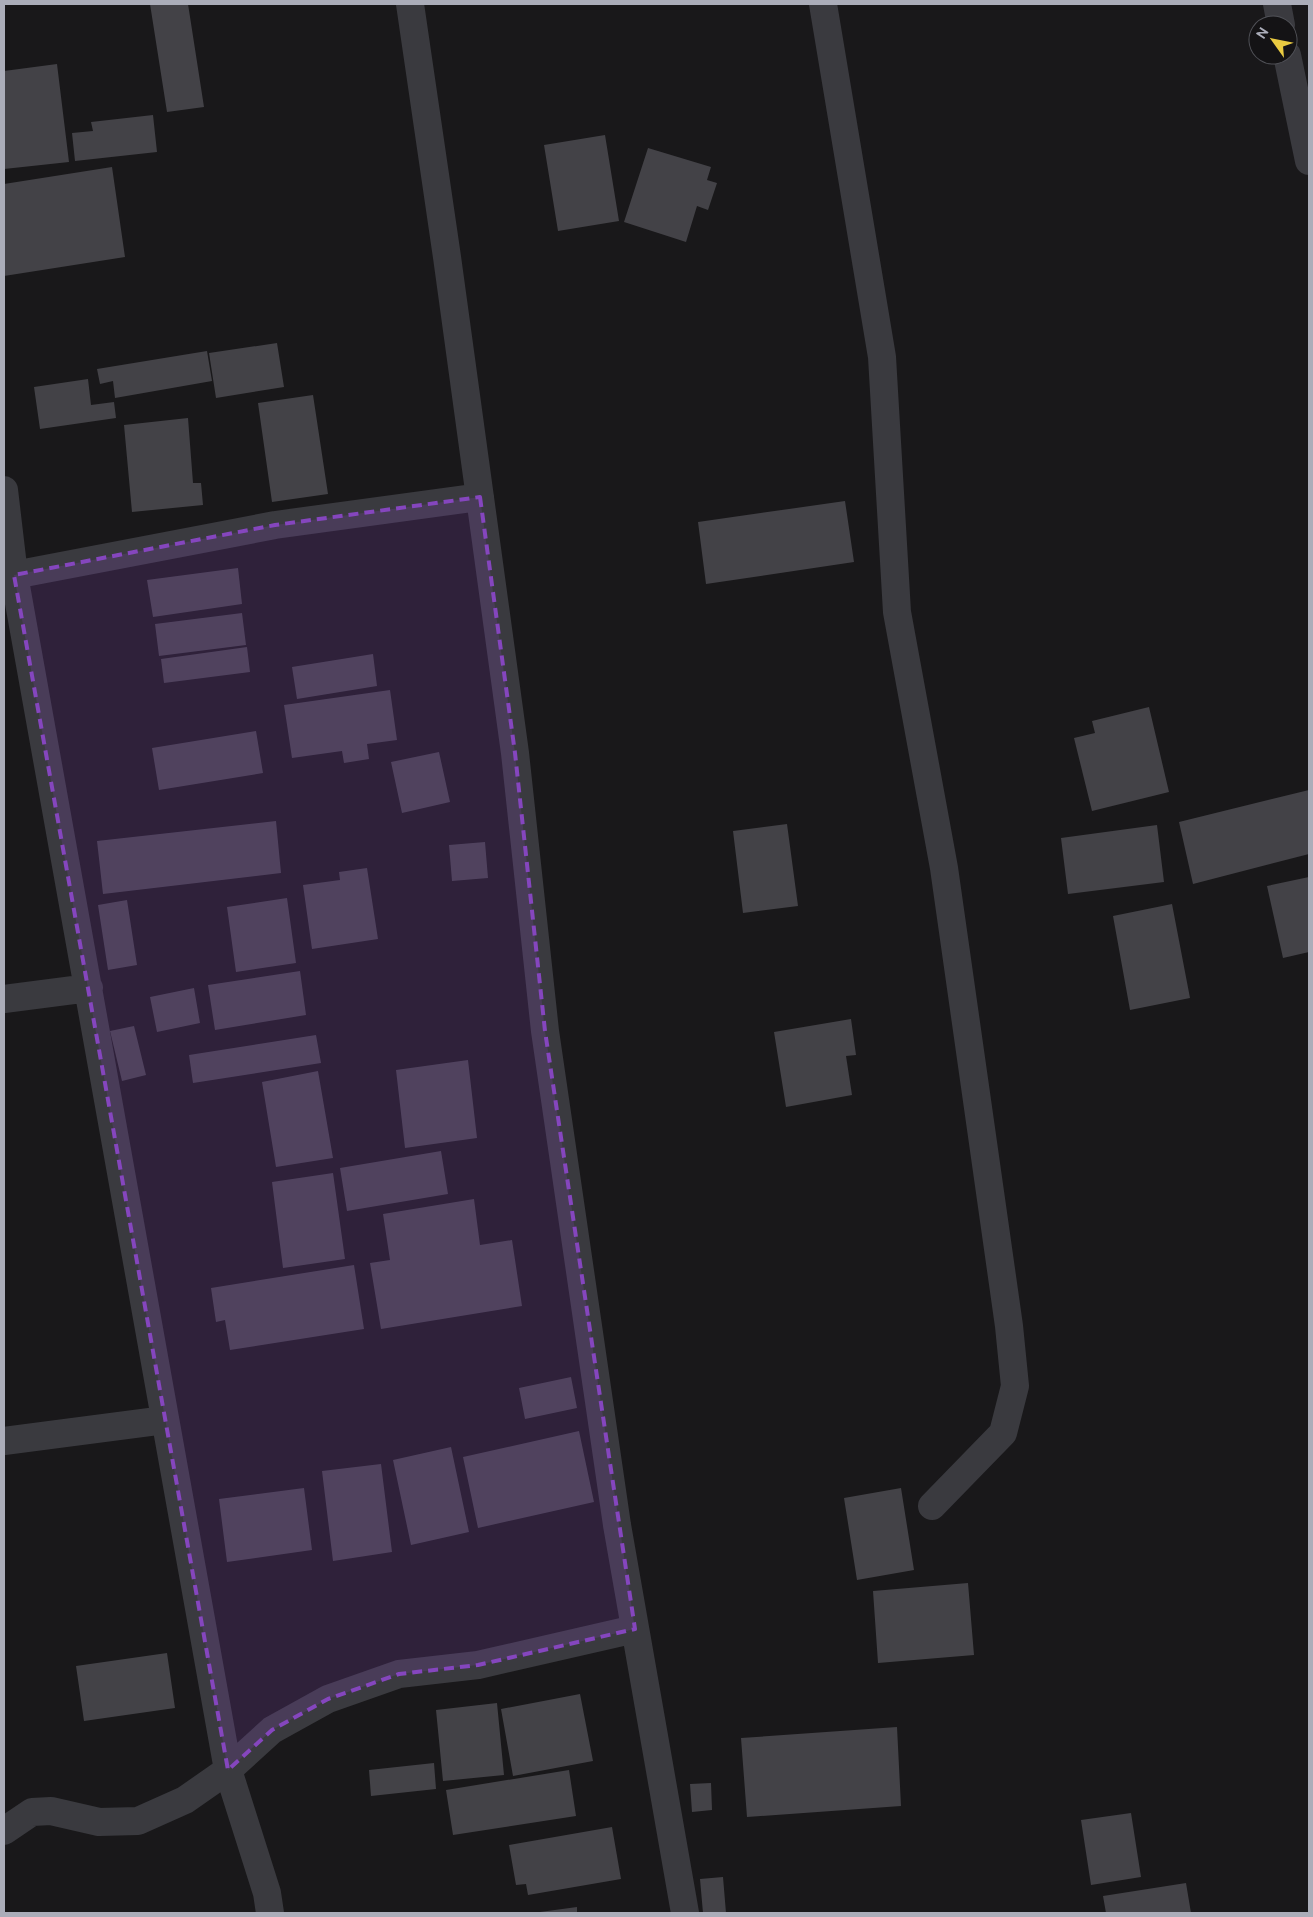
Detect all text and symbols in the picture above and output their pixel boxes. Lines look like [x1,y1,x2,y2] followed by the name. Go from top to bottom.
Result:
[1248,15,1298,65] north arrow
[1253,24,1272,42] text: N

